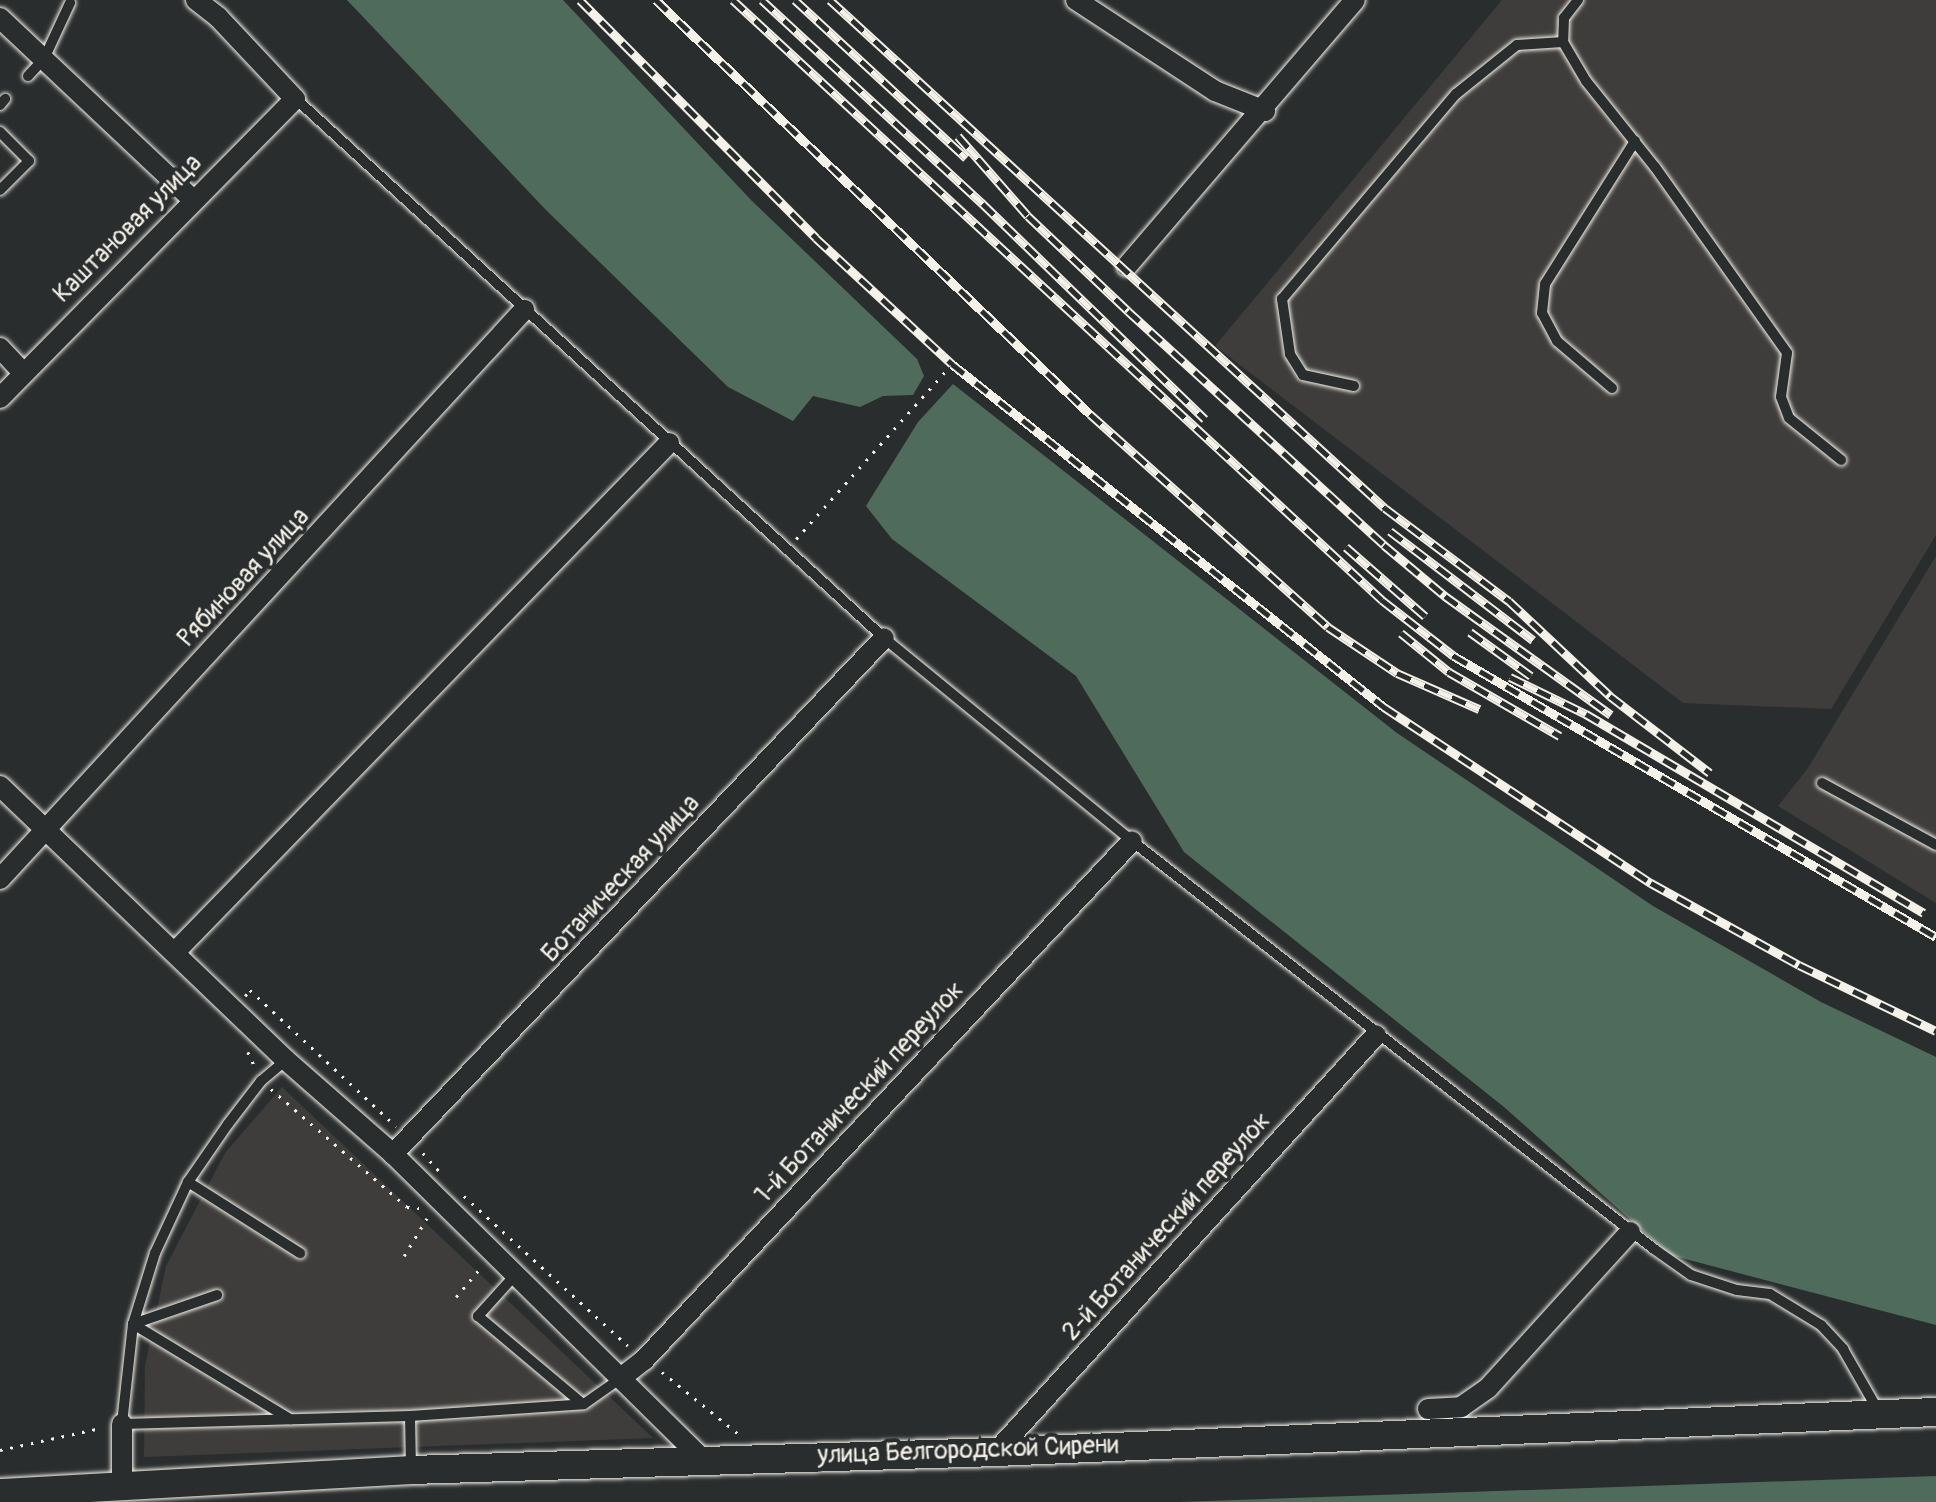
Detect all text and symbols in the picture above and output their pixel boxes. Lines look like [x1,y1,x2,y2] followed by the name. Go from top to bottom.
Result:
[48,149,208,309] street label: Каштановая улица
[172,502,316,654] street label: Рябиновая улица
[536,789,706,969] street label: Ботаническая улица
[749,976,971,1210] street label: 1-й Ботанический переулок
[1057,1107,1277,1347] street label: 2-й Ботанический переулок
[817,1431,1119,1471] street label: улица Белгородской Сирени

